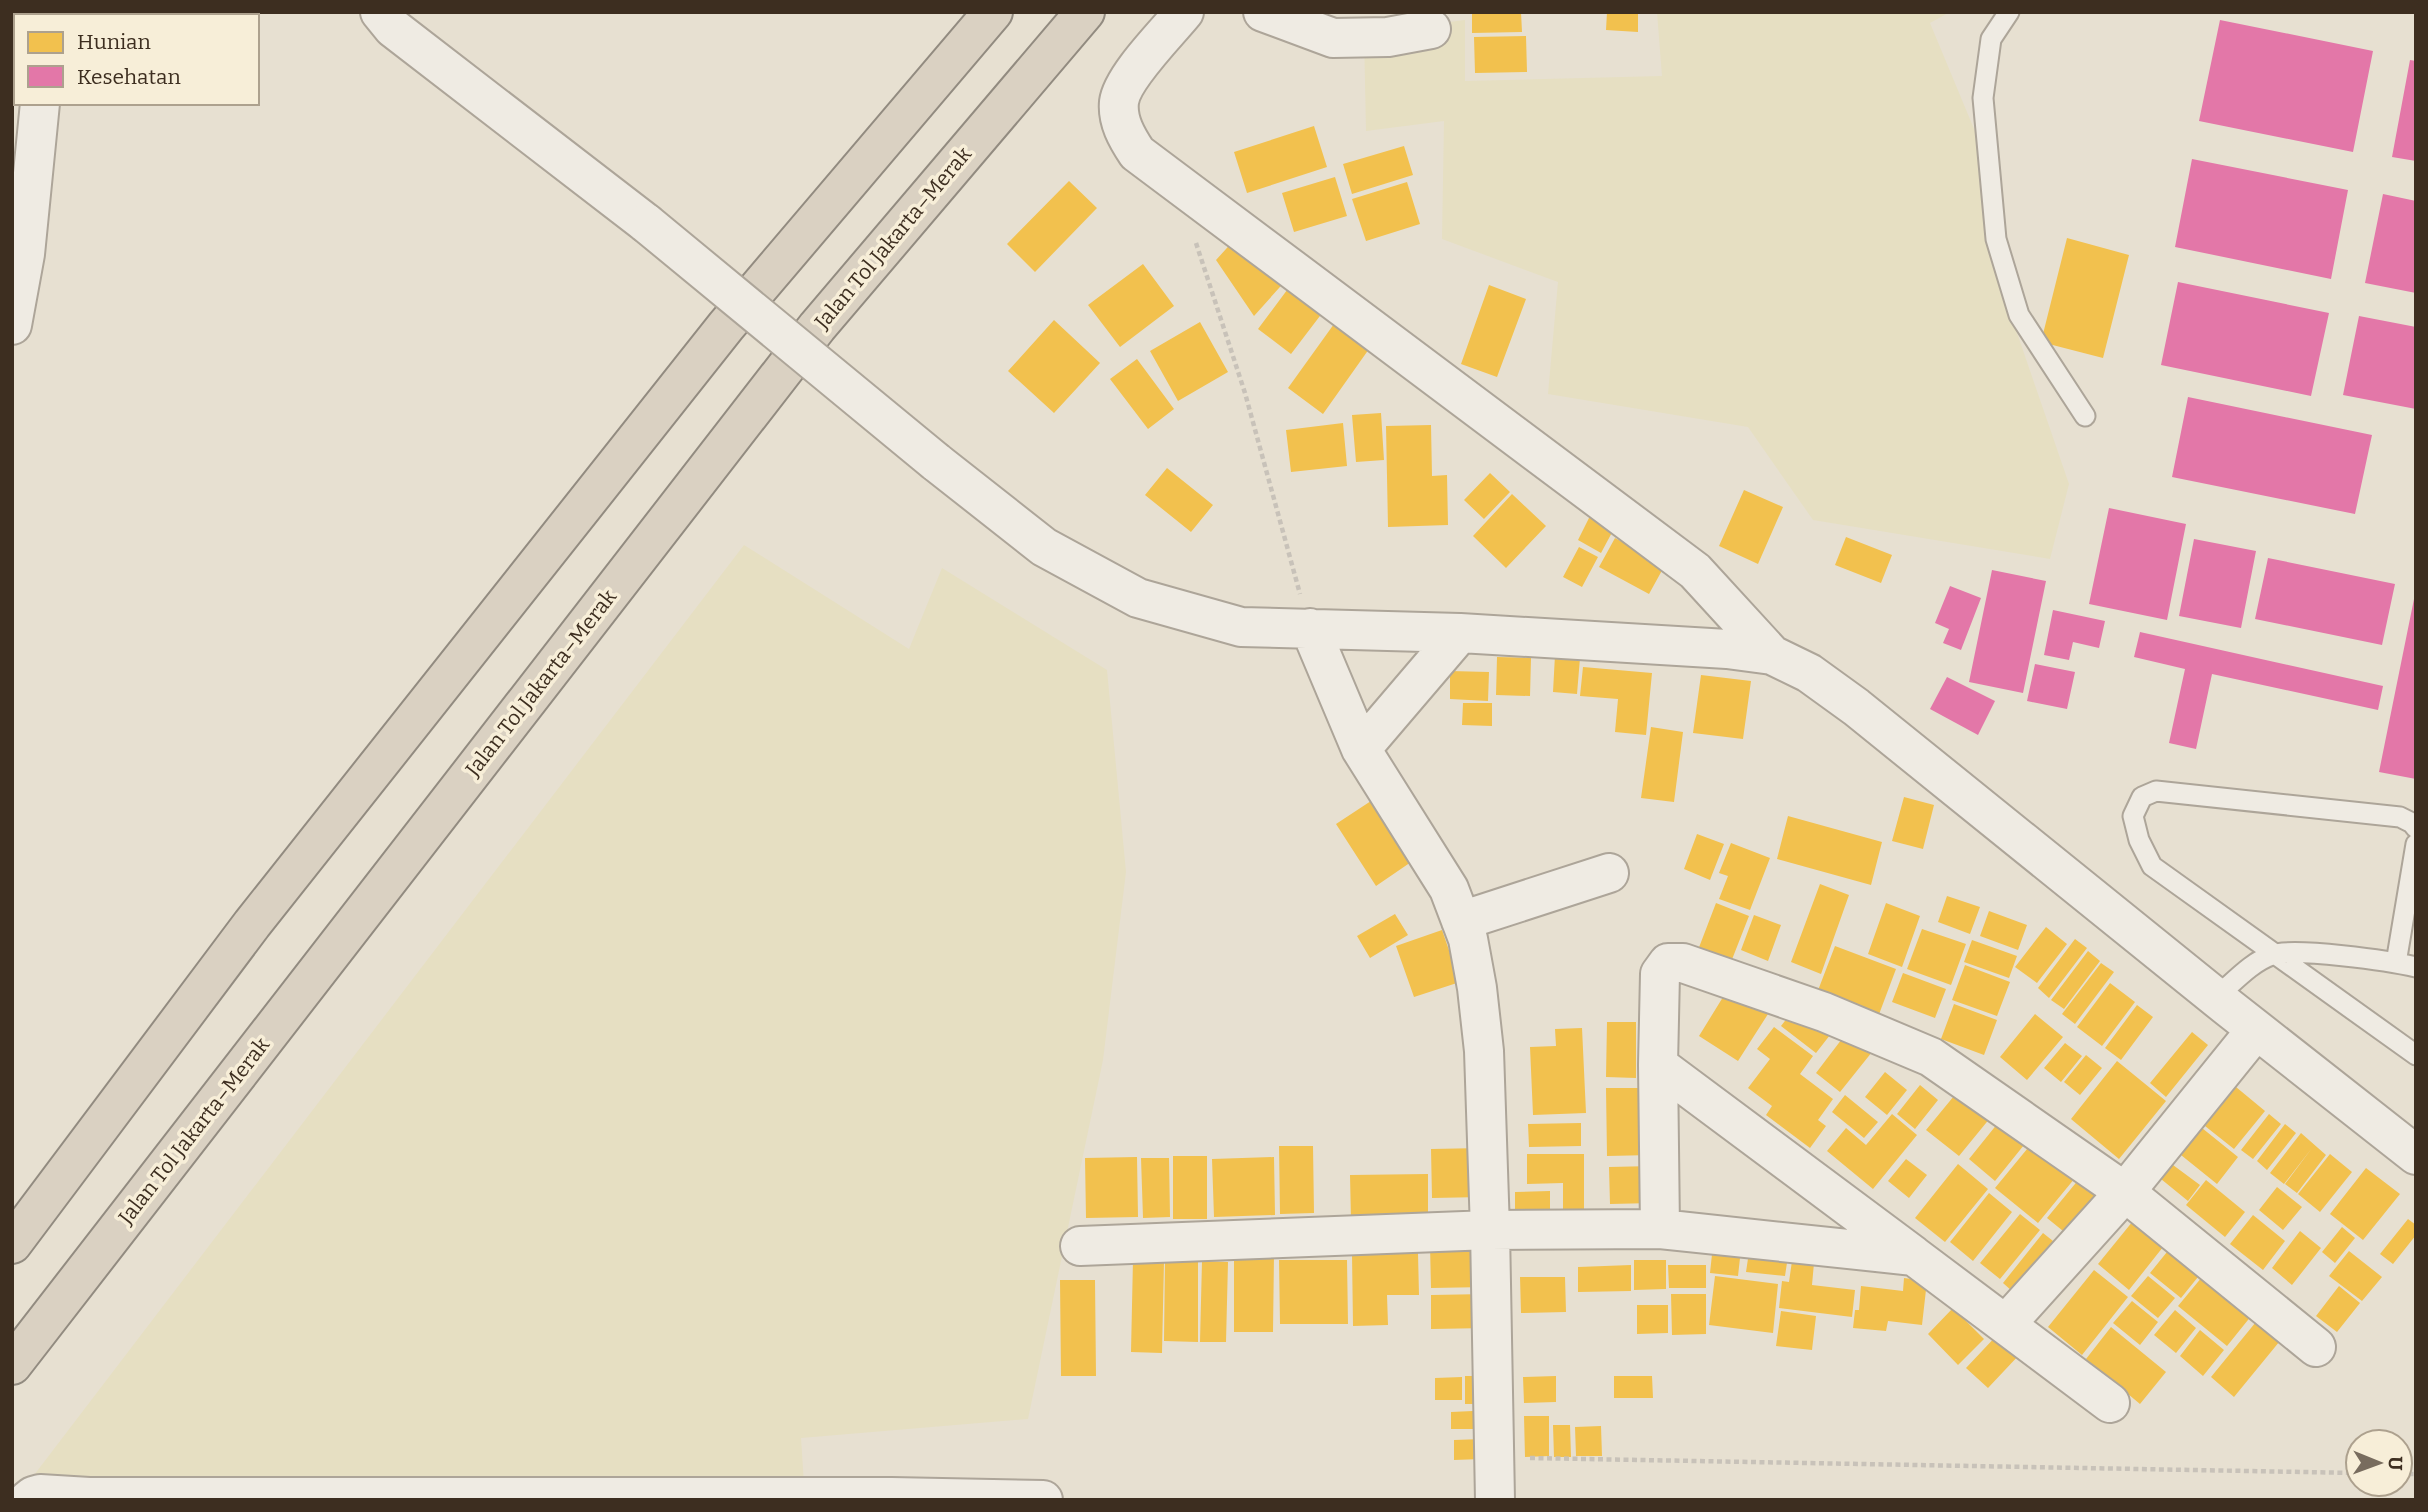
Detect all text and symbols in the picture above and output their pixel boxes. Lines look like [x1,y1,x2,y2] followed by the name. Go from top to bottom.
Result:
[14,14,259,105] legend
[77,29,151,55] text: Hunian
[77,64,181,90] text: Kesehatan
[808,141,977,335] street label: Jalan Tol Jakarta–Merak
[459,584,622,782] street label: Jalan Tol Jakarta–Merak
[112,1032,275,1230] street label: Jalan Tol Jakarta–Merak
[2344,1428,2414,1498] north arrow
[2384,1456,2407,1471] text: U

